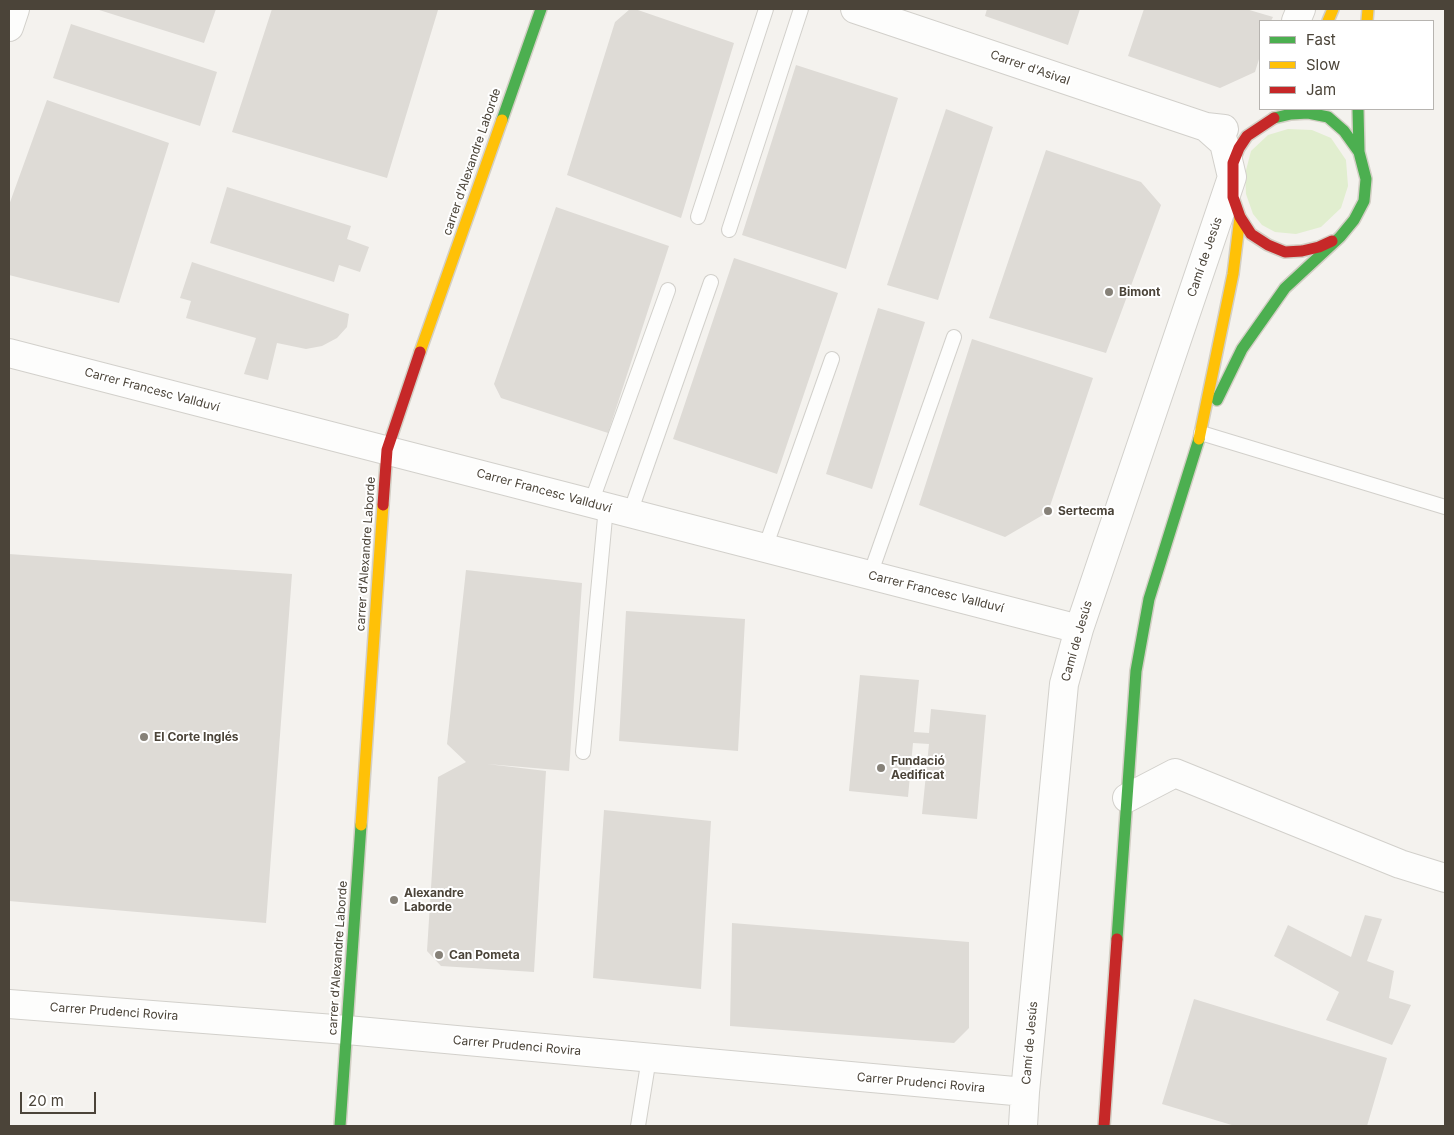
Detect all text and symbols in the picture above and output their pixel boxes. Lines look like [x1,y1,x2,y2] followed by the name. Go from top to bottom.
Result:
[1259,20,1434,110] legend
[1306,30,1336,49] text: Fast
[988,48,1072,88] street label: Carrer d'Asival
[1306,55,1340,74] text: Slow
[1306,80,1336,99] text: Jam
[440,87,504,237] street label: carrer d'Alexandre Laborde
[1185,215,1225,299] street label: Camí de Jesús
[1119,285,1160,299] place label: Bimont
[1103,286,1115,298] marker: Bimont
[83,365,221,415] street label: Carrer Francesc Vallduví
[475,466,613,516] street label: Carrer Francesc Vallduví
[353,476,379,632] street label: carrer d'Alexandre Laborde
[1058,504,1115,518] place label: Sertecma
[1042,505,1054,517] marker: Sertecma
[867,568,1005,616] street label: Carrer Francesc Vallduví
[1059,599,1095,683] street label: Camí de Jesús
[154,730,239,744] place label: El Corte Inglés
[138,731,150,743] marker: El Corte Inglés
[891,754,945,782] place label: Fundació Aedificat
[875,762,887,774] marker: Fundació Aedificat
[325,880,351,1036] street label: carrer d'Alexandre Laborde
[404,886,464,914] place label: Alexandre Laborde
[388,894,400,906] marker: Alexandre Laborde
[449,948,520,962] place label: Can Pometa
[433,949,445,961] marker: Can Pometa
[49,1000,179,1024] street label: Carrer Prudenci Rovira
[1019,1001,1041,1085] street label: Camí de Jesús
[452,1033,582,1059] street label: Carrer Prudenci Rovira
[856,1070,986,1096] street label: Carrer Prudenci Rovira
[22,1082,99,1114] scale bar
[28,1091,64,1110] text: 20 m

